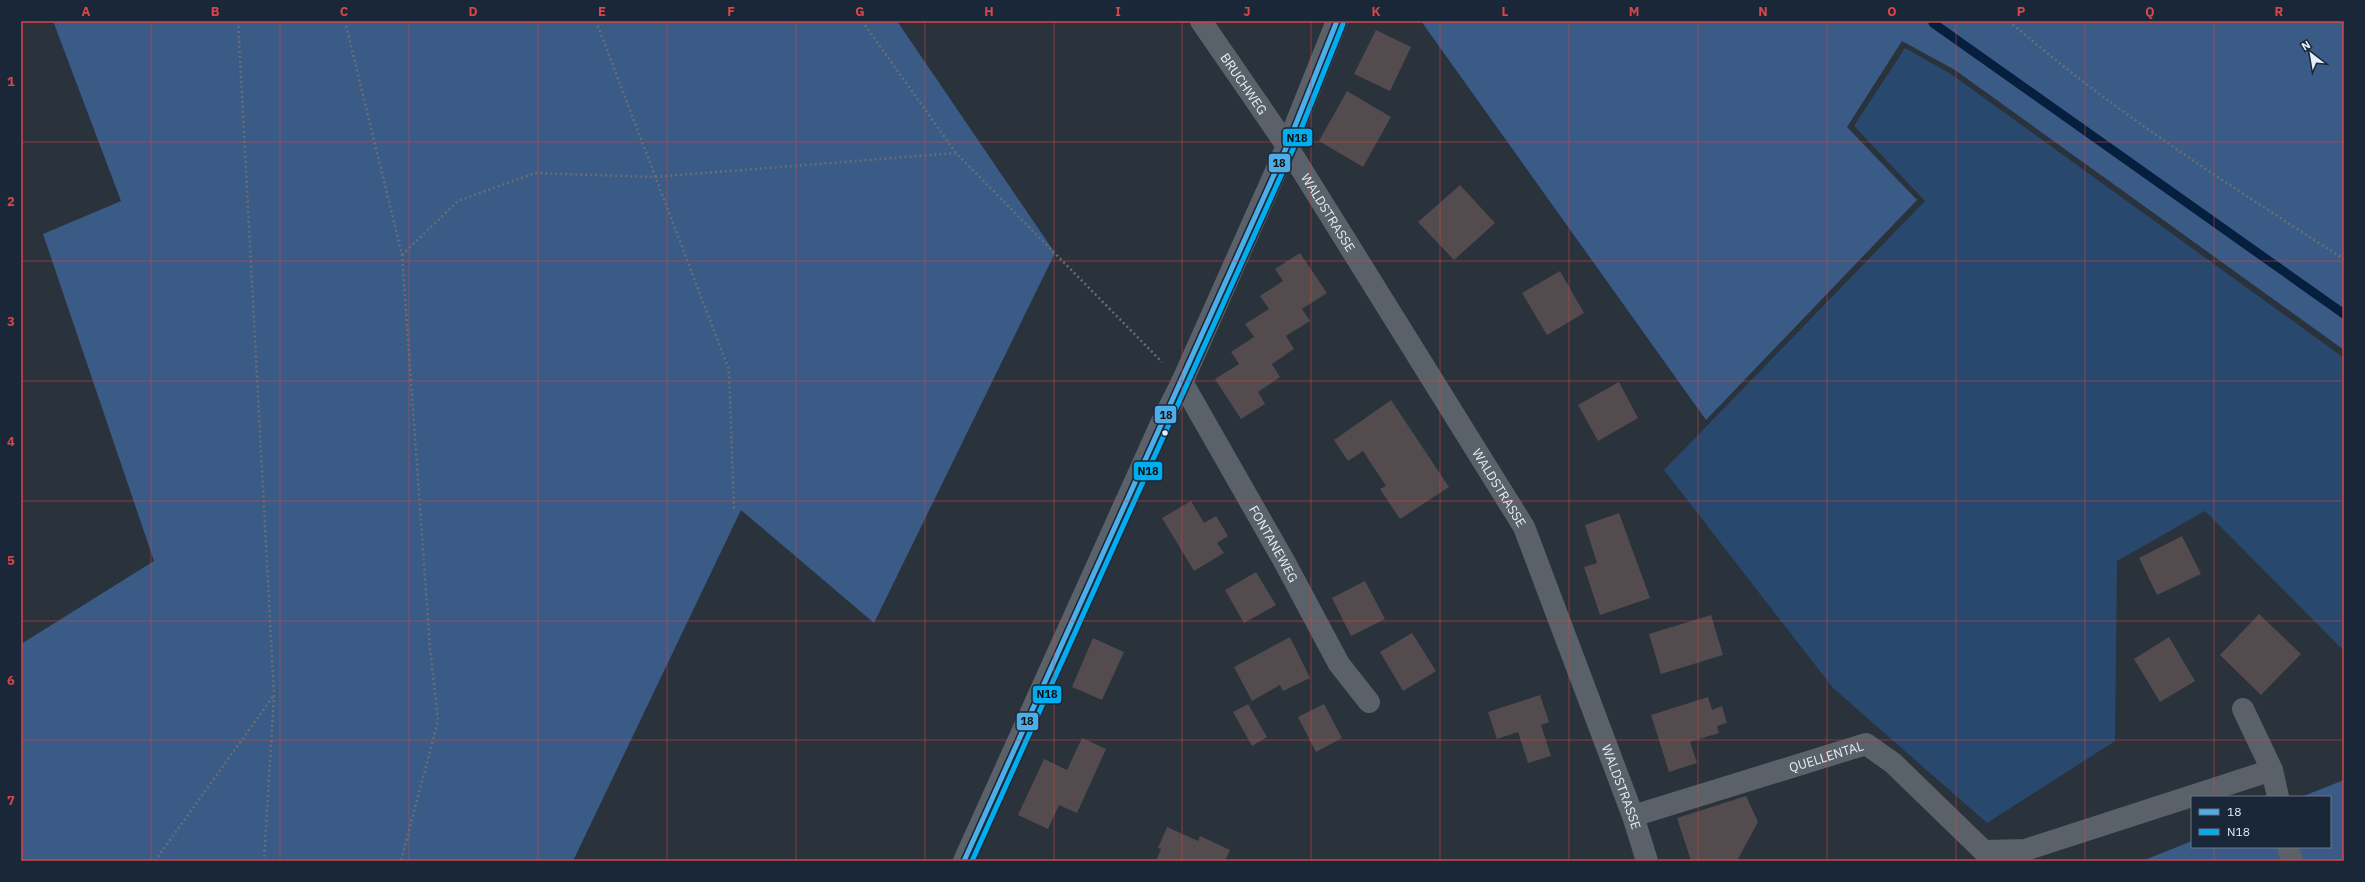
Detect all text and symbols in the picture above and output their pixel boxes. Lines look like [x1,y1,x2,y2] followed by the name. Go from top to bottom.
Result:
[82,3,91,20] text: A
[211,3,220,20] text: B
[340,3,349,20] text: C
[468,3,478,20] text: D
[598,3,606,20] text: E
[727,3,735,20] text: F
[855,3,865,20] text: G
[984,3,994,20] text: H
[1115,3,1121,20] text: I
[1243,3,1251,20] text: J
[1371,3,1381,20] text: K
[1502,3,1509,20] text: L
[1629,3,1639,20] text: M
[1758,3,1768,20] text: N
[1887,3,1897,20] text: O
[2017,3,2026,20] text: P
[2145,3,2155,20] text: Q
[2275,3,2284,20] text: R
[2291,34,2331,74] north arrow
[2299,37,2313,53] text: N
[1217,50,1271,118] street label: BRUCHWEG
[7,73,15,90] text: 1
[1282,128,1313,147] line badge: N18
[1286,131,1308,145] text: N18
[1268,153,1291,173] line badge: 18
[1272,156,1286,170] text: 18
[1298,170,1359,255] street label: WALDSTRASSE
[7,193,15,210] text: 2
[7,313,15,330] text: 3
[1154,405,1177,424] line badge: 18
[1159,408,1173,422] text: 18
[1160,428,1170,438] unlabelled marker
[7,433,15,450] text: 4
[1469,445,1530,530] street label: WALDSTRASSE
[1133,461,1163,481] line badge: N18
[1137,464,1159,478] text: N18
[1246,502,1302,585] street label: FONTANEWEG
[7,552,15,569] text: 5
[7,672,15,689] text: 6
[1032,685,1062,704] line badge: N18
[1036,687,1058,701] text: N18
[1016,712,1039,731] line badge: 18
[1020,714,1034,728] text: 18
[1787,737,1866,776] street label: QUELLENTAL
[1598,742,1645,831] street label: WALDSTRASSE
[7,792,15,809] text: 7
[2191,796,2331,848] legend
[2227,804,2241,819] text: 18
[2227,824,2250,839] text: N18

